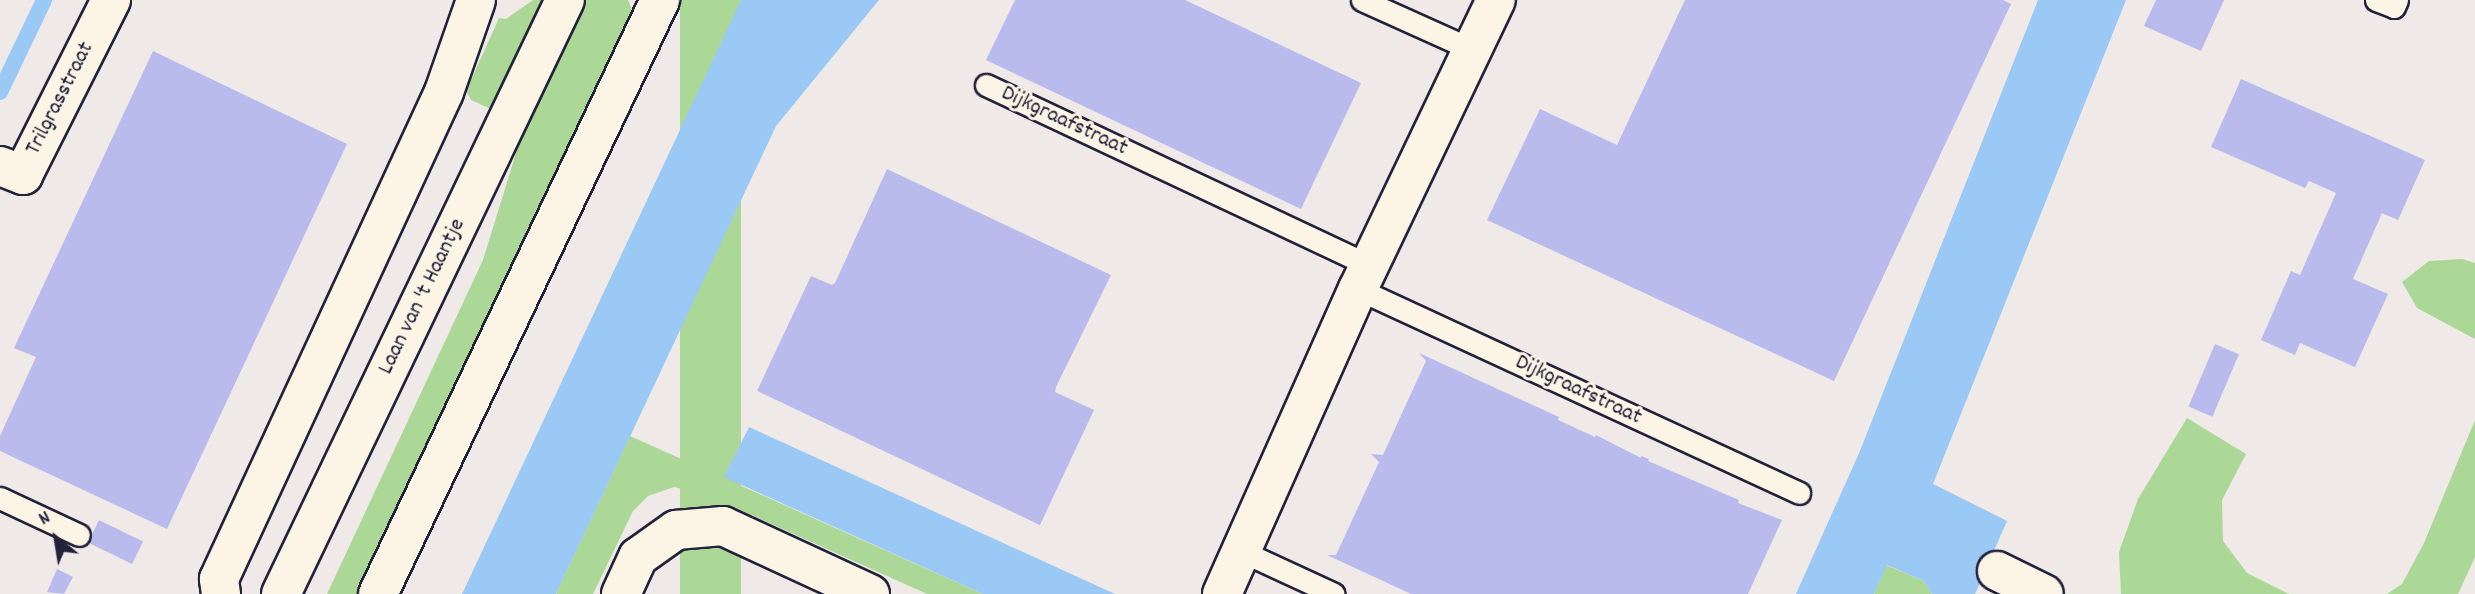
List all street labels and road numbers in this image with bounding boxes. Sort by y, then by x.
street label: Trilgrasstraat [21,38,101,160]
street label: Dijkgraafstraat [996,81,1132,163]
street label: Laan van 't Haantje [373,215,473,379]
street label: Dijkgraafstraat [1510,350,1646,432]

